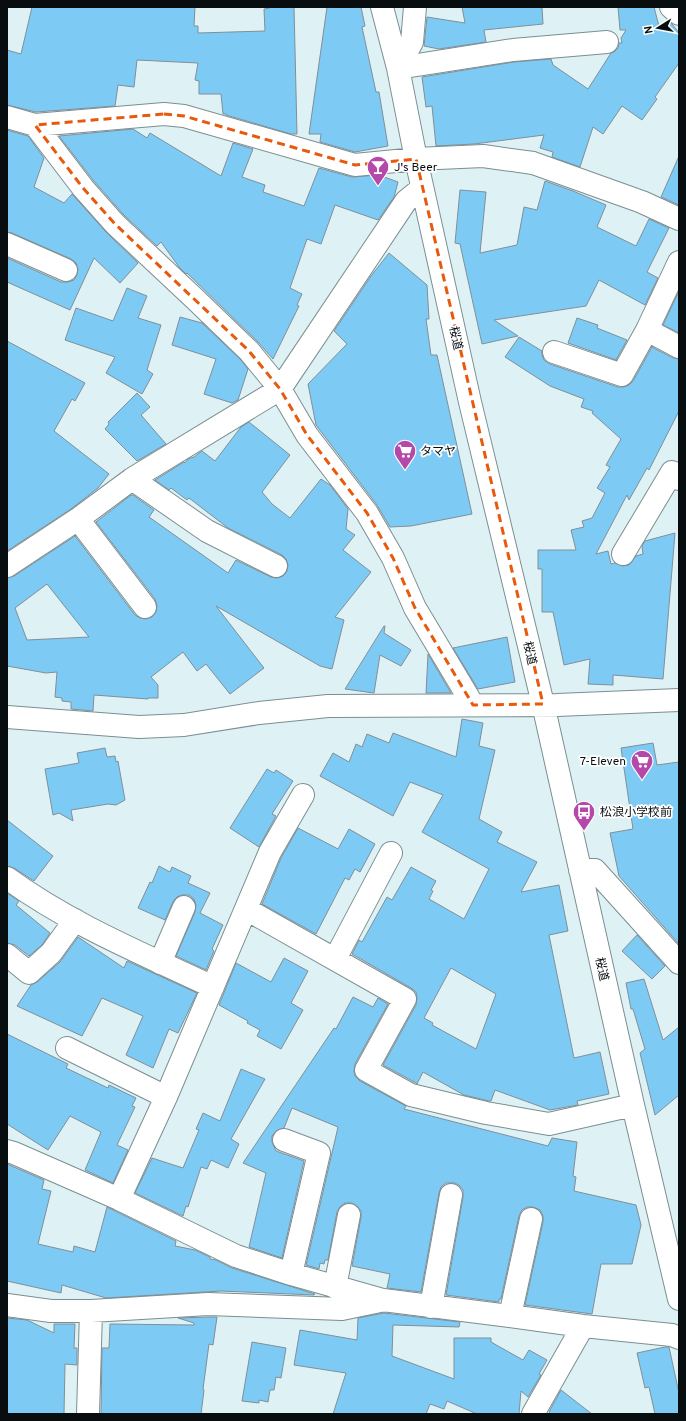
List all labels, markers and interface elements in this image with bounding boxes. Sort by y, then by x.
north arrow [638,8,678,48]
text: N [642,25,657,35]
bar icon: J's Beer [365,154,391,187]
place label: J's Beer [394,160,438,176]
street label: 桜道 [445,325,466,352]
supermarket icon: タマヤ [392,438,418,471]
place label: タマヤ [420,444,456,460]
street label: 桜道 [519,640,540,667]
supermarket icon: 7-Eleven [629,748,655,781]
place label: 7-Eleven [580,754,626,770]
bus stop icon: 松浪小学校前 [571,799,597,832]
place label: 松浪小学校前 [600,805,672,821]
street label: 桜道 [591,956,612,983]

